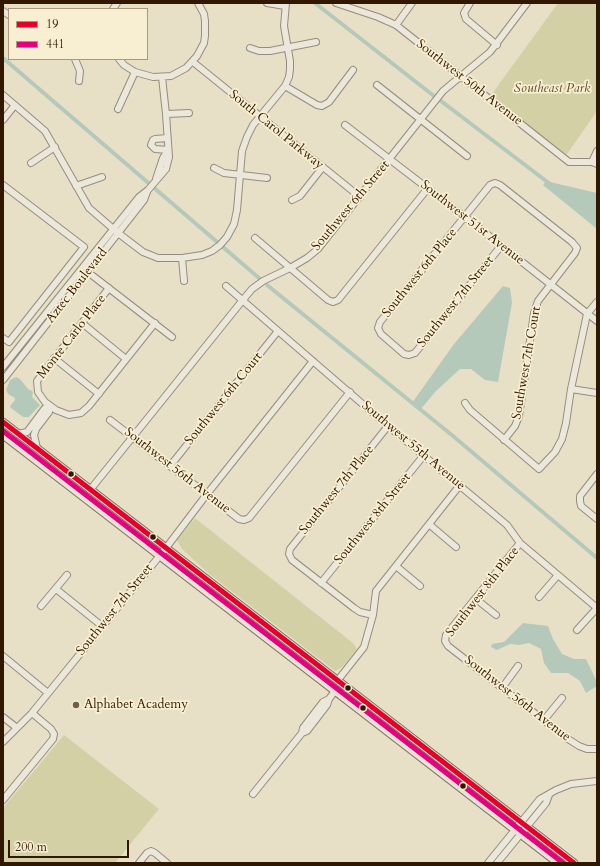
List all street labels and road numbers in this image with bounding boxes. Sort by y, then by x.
street label: Southwest 50th Avenue [413,37,525,129]
street label: South Carol Parkway [225,87,327,173]
street label: Southwest 6th Street [309,158,393,254]
street label: Southwest 51st Avenue [417,178,527,268]
street label: Southwest 6th Place [379,225,461,321]
street label: Aztec Boulevard [43,246,111,326]
street label: Southwest 7th Street [414,253,498,351]
street label: Monte Carlo Place [34,292,110,382]
street label: Southwest 7th Court [509,305,545,421]
street label: Southwest 6th Court [182,350,266,448]
street label: Southwest 55th Avenue [358,398,468,494]
street label: Southwest 56th Avenue [121,425,233,517]
street label: Southwest 7th Place [296,442,378,538]
street label: Southwest 8th Street [331,470,415,568]
street label: Southwest 8th Place [443,544,523,640]
street label: Southwest 7th Street [73,561,157,659]
street label: Southwest 56th Avenue [461,653,573,745]

